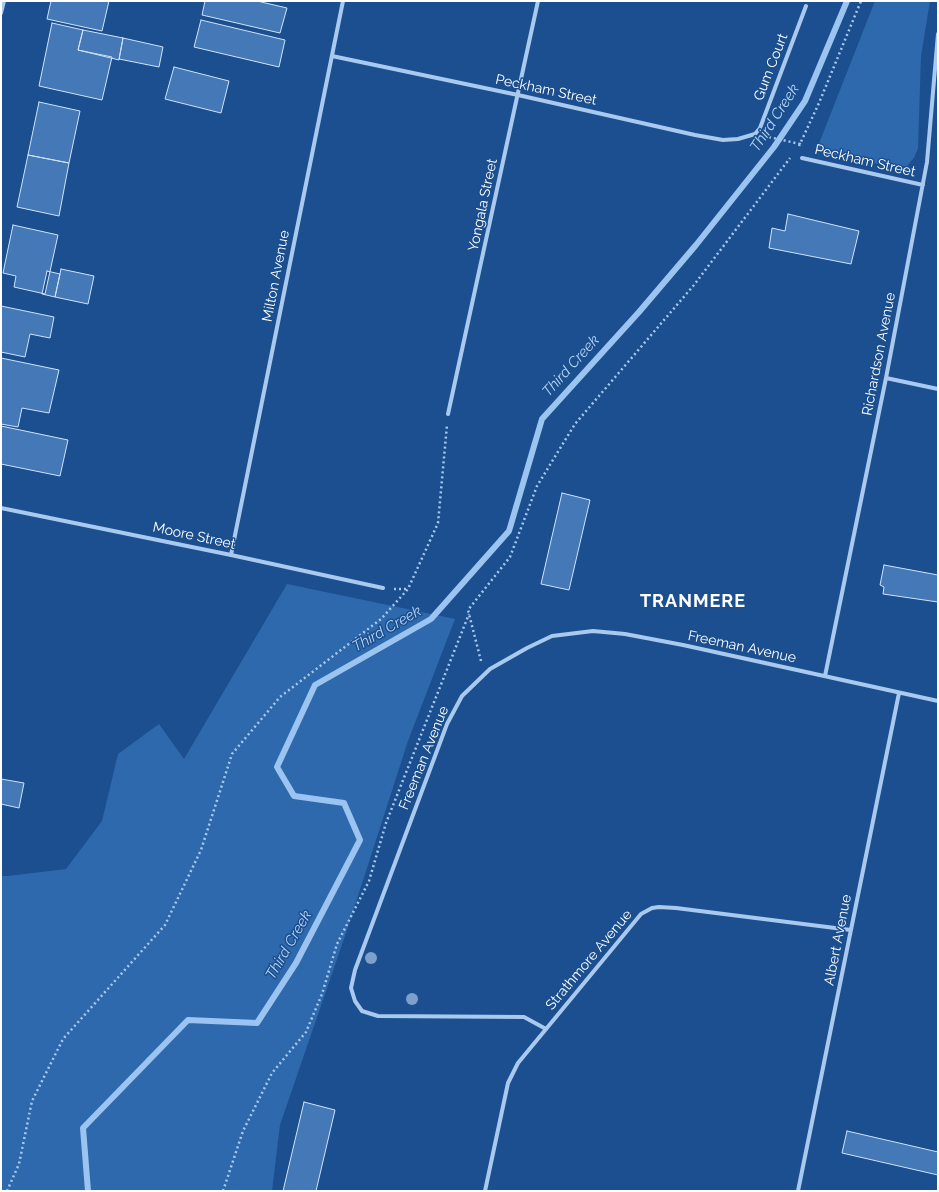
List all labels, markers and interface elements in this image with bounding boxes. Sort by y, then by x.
street label: Gum Court [751,31,791,103]
street label: Peckham Street [494,71,598,109]
water label: Third Creek [747,81,803,155]
street label: Peckham Street [813,141,917,181]
street label: Yongala Street [465,157,501,253]
street label: Milton Avenue [259,229,293,323]
street label: Richardson Avenue [859,291,899,417]
water label: Third Creek [539,331,603,401]
street label: Moore Street [151,519,237,553]
district label: TRANMERE [640,591,746,613]
water label: Third Creek [349,602,425,656]
street label: Freeman Avenue [686,627,798,667]
street label: Freeman Avenue [396,704,452,812]
street label: Albert Avenue [821,893,855,987]
water label: Third Creek [262,907,316,983]
street label: Strathmore Avenue [542,907,636,1013]

